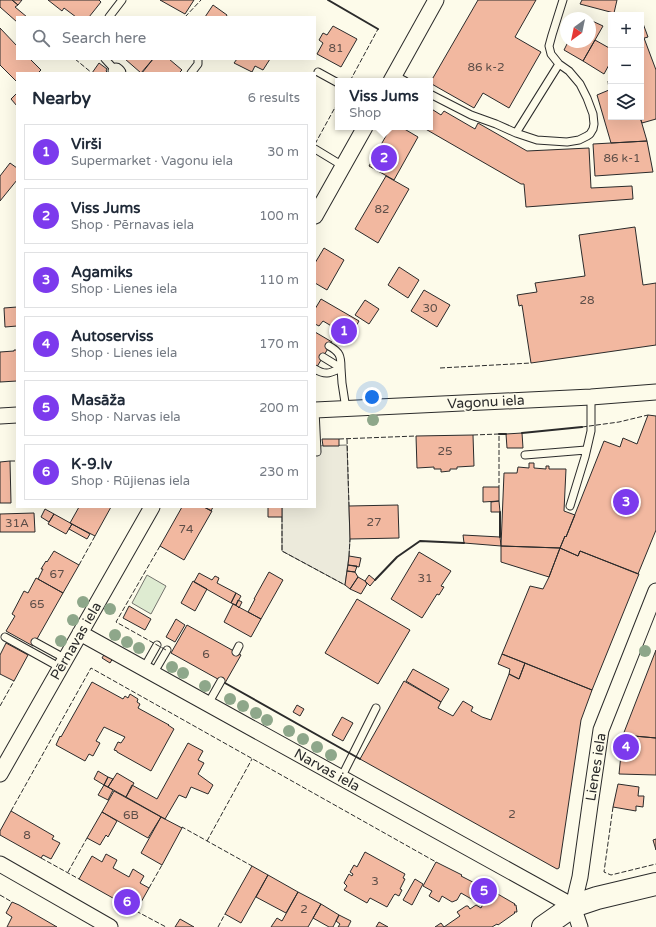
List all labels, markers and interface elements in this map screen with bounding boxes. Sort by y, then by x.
north arrow [560,12,596,48]
map controls [608,12,644,120]
button: + [608,12,644,48]
search box [16,16,316,60]
icon: search [30,27,52,49]
text: Search here [62,29,146,47]
house number: 81 [328,41,344,55]
button: − [608,48,644,84]
house number: 86 k-2 [467,60,505,74]
popup [335,78,433,130]
button: layers [608,84,644,120]
text: Viss Jums [349,87,419,105]
text: Nearby [32,88,91,109]
text: 6 results [248,90,300,106]
text: Shop [349,105,381,121]
text: Virši [71,135,102,153]
pin: 2 [371,143,397,173]
text: 1 [42,144,50,160]
text: 30 m [267,144,299,160]
house number: 86 k-1 [603,151,641,165]
text: Supermarket · Vagonu iela [71,153,233,169]
text: Viss Jums [71,199,140,217]
house number: 82 [374,202,390,216]
text: 2 [42,208,50,224]
text: 100 m [259,208,299,224]
text: Shop · Pērnavas iela [71,217,194,233]
text: Agamiks [71,263,133,281]
text: 3 [42,272,50,288]
text: 110 m [259,272,299,288]
text: Shop · Lienes iela [71,281,177,297]
house number: 28 [579,293,595,307]
house number: 30 [422,301,438,315]
pin: 1 [331,316,357,346]
text: Autoserviss [71,327,153,345]
text: 4 [42,336,50,352]
text: 170 m [259,336,299,352]
text: Shop · Lienes iela [71,345,177,361]
your location [362,387,382,407]
text: Masāža [71,391,125,409]
street label: Vagonu iela [447,391,525,413]
text: 5 [42,400,50,416]
text: 200 m [259,400,299,416]
text: Shop · Narvas iela [71,409,181,425]
house number: 25 [437,444,453,458]
text: K-9.lv [71,455,112,473]
text: 6 [42,464,50,480]
text: 230 m [259,464,299,480]
text: Shop · Rūjienas iela [71,473,190,489]
pin: 3 [613,487,639,517]
house number: 27 [366,515,382,529]
house number: 31A [5,516,29,530]
house number: 74 [178,522,194,536]
house number: 67 [49,567,65,581]
house number: 31 [417,571,433,585]
house number: 65 [29,597,45,611]
street label: Pērnavas iela [47,599,105,683]
house number: 6 [202,647,210,661]
street label: Lienes iela [582,732,610,802]
pin: 4 [613,732,639,762]
street label: Narvas iela [291,745,363,795]
house number: 2 [508,807,516,821]
house number: 6B [123,808,139,822]
house number: 8 [23,828,31,842]
house number: 3 [371,874,379,888]
pin: 5 [471,876,497,906]
pin: 6 [114,887,140,917]
house number: 2 [300,902,308,916]

